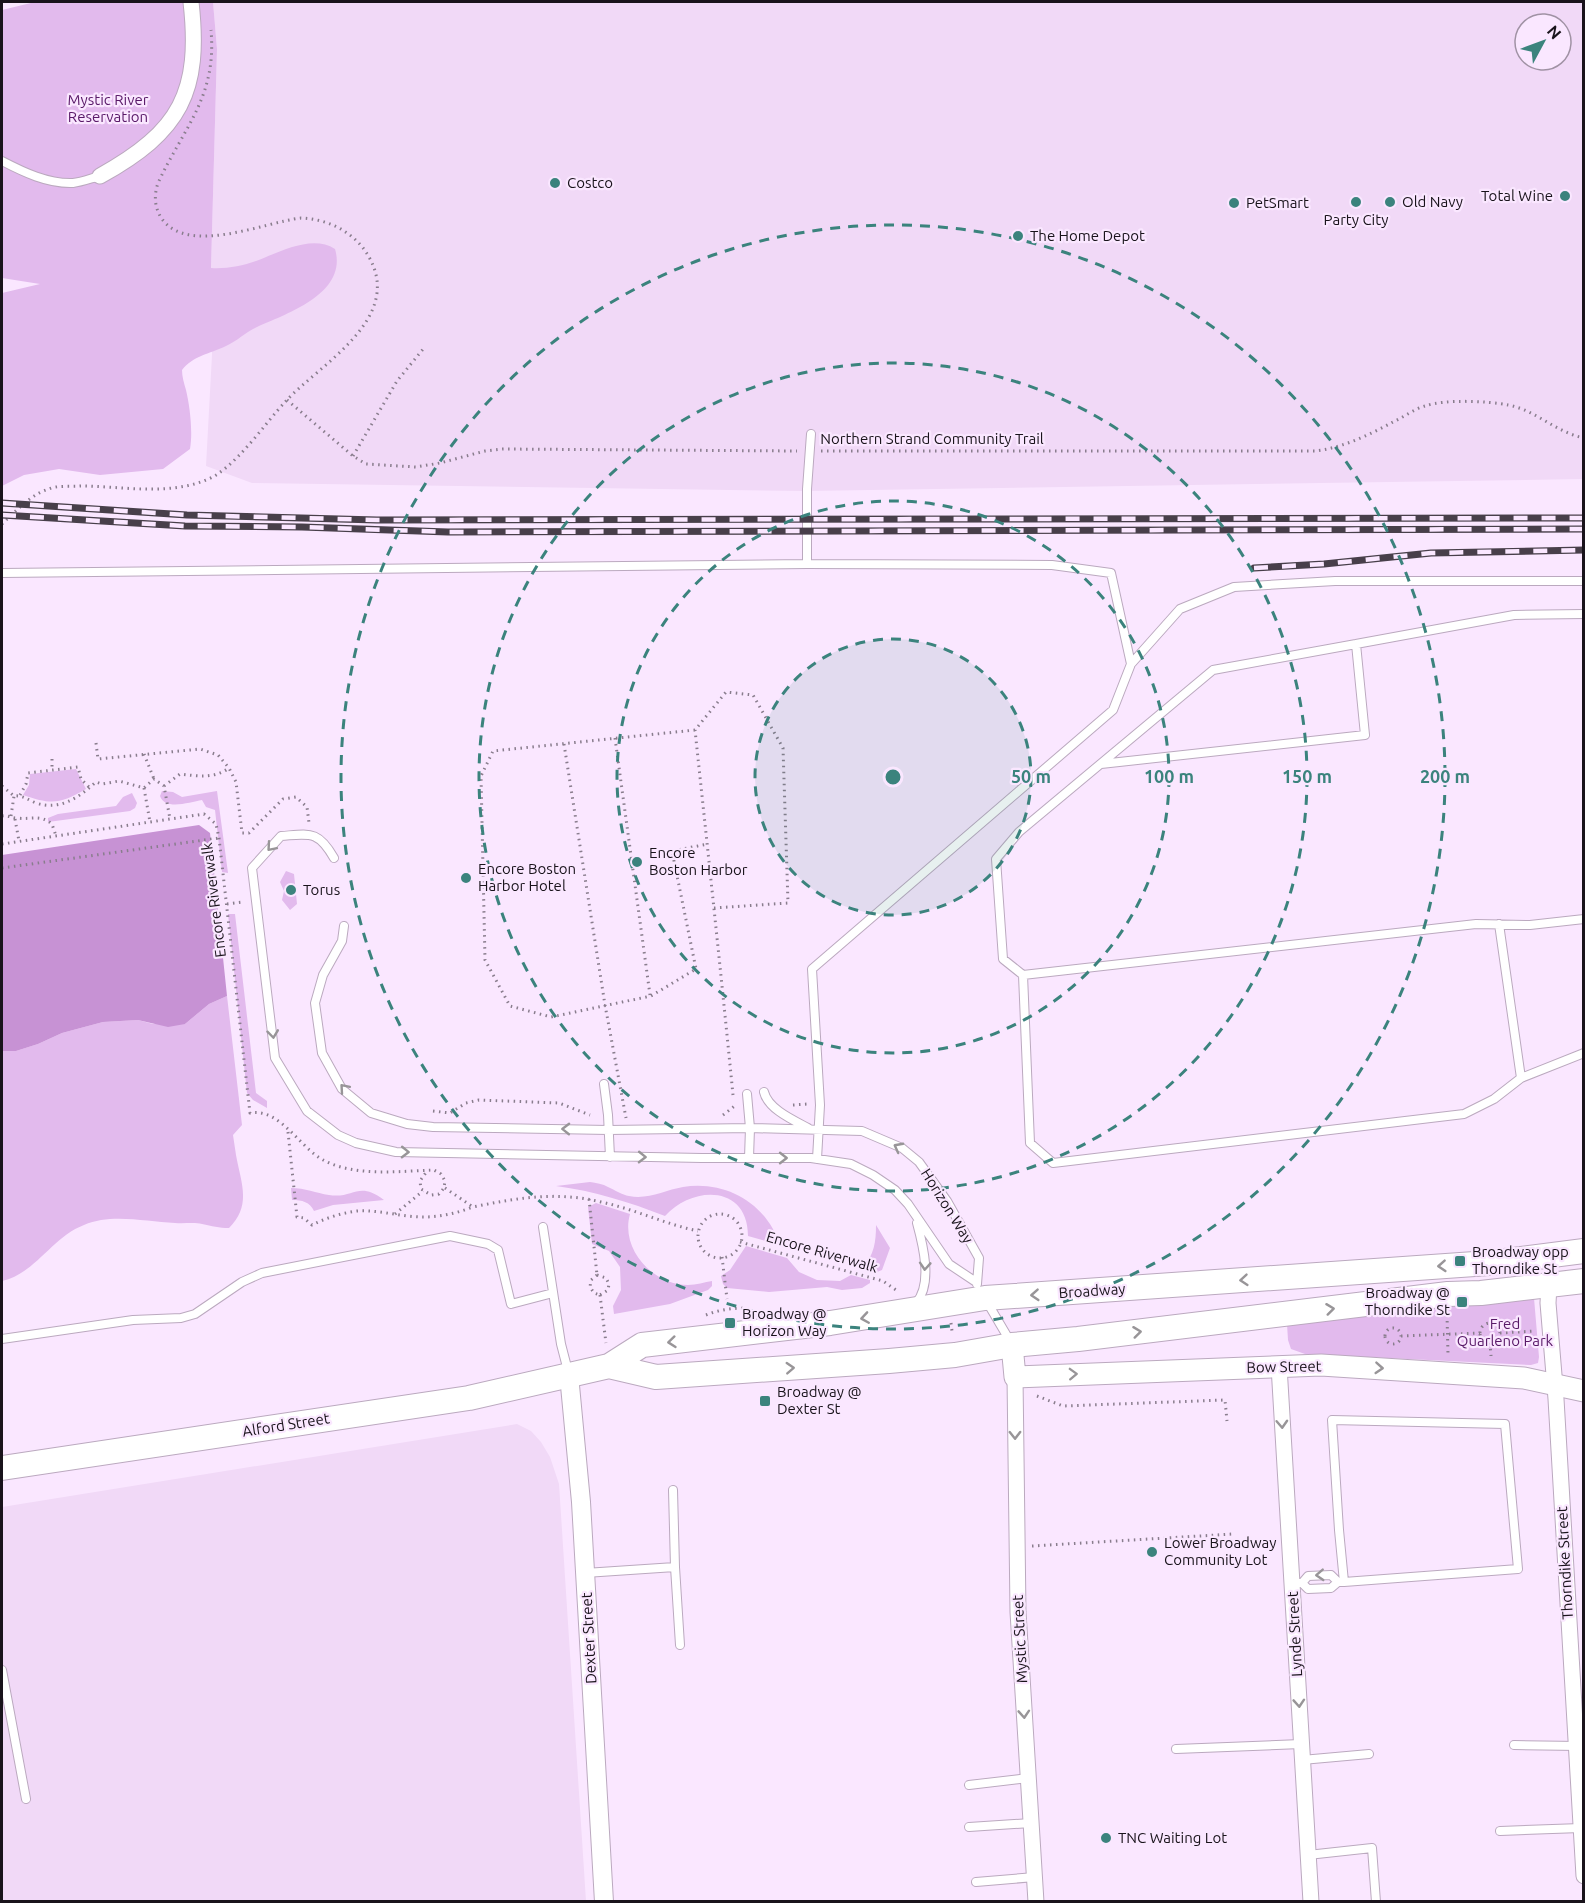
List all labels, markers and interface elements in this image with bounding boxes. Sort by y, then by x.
north arrow [1513,12,1573,72]
text: N [1544,22,1565,43]
park label: Mystic River Reservation [68,91,149,125]
place label: Costco [567,174,613,191]
marker: Costco [548,176,562,190]
place label: Total Wine [1481,187,1553,204]
marker: Total Wine [1558,189,1572,203]
place label: Old Navy [1402,193,1463,210]
place label: PetSmart [1246,194,1309,211]
marker: Party City [1349,195,1363,209]
marker: Old Navy [1383,195,1397,209]
marker: PetSmart [1227,196,1241,210]
place label: Party City [1324,211,1388,228]
place label: The Home Depot [1030,227,1145,244]
marker: The Home Depot [1011,229,1025,243]
street label: Northern Strand Community Trail [820,430,1044,447]
text: 50 m [1011,766,1051,786]
text: 100 m [1144,766,1194,786]
text: 150 m [1282,766,1332,786]
text: 200 m [1420,766,1470,786]
centre of rings [883,767,903,787]
one-way arrow [267,840,278,851]
street label: Encore Riverwalk [198,841,229,958]
place label: Encore Boston Harbor [649,844,748,878]
marker: Encore Boston Harbor [630,855,644,869]
place label: Encore Boston Harbor Hotel [478,860,576,894]
marker: Encore Boston Harbor Hotel [459,871,473,885]
place label: Torus [303,881,340,898]
marker: Torus [284,883,298,897]
one-way arrow [266,1029,278,1038]
one-way arrow [340,1085,351,1095]
one-way arrow [561,1123,570,1135]
one-way arrow [894,1143,904,1154]
one-way arrow [401,1146,410,1159]
one-way arrow [638,1151,647,1163]
one-way arrow [779,1152,788,1164]
street label: Horizon Way [918,1165,977,1246]
street label: Encore Riverwalk [764,1227,880,1276]
place label: Broadway opp Thorndike St [1472,1243,1569,1277]
marker: Broadway opp Thorndike St [1453,1254,1467,1268]
one-way arrow [1437,1259,1446,1272]
one-way arrow [918,1262,931,1271]
one-way arrow [1240,1273,1249,1286]
street label: Broadway [1058,1280,1126,1301]
place label: Broadway @ Thorndike St [1365,1284,1450,1318]
one-way arrow [1030,1288,1039,1301]
marker: Broadway @ Thorndike St [1455,1295,1469,1309]
one-way arrow [1326,1303,1335,1316]
place label: Broadway @ Horizon Way [742,1305,827,1339]
one-way arrow [861,1311,870,1323]
park label: Fred Quarleno Park [1457,1315,1554,1349]
marker: Broadway @ Horizon Way [723,1316,737,1330]
one-way arrow [1132,1326,1141,1339]
one-way arrow [667,1335,676,1348]
street label: Bow Street [1246,1357,1322,1376]
one-way arrow [786,1361,795,1374]
one-way arrow [1375,1362,1384,1375]
one-way arrow [1069,1367,1078,1380]
place label: Broadway @ Dexter St [777,1383,862,1417]
marker: Broadway @ Dexter St [758,1394,772,1408]
street label: Alford Street [241,1409,331,1440]
one-way arrow [1276,1420,1289,1429]
one-way arrow [1009,1431,1021,1440]
street label: Thorndike Street [1553,1506,1576,1620]
place label: Lower Broadway Community Lot [1164,1534,1276,1568]
marker: Lower Broadway Community Lot [1145,1545,1159,1559]
one-way arrow [1315,1569,1324,1582]
street label: Lynde Street [1284,1591,1305,1677]
street label: Dexter Street [578,1592,599,1684]
street label: Mystic Street [1009,1594,1030,1684]
one-way arrow [1292,1698,1305,1707]
one-way arrow [1018,1709,1031,1718]
place label: TNC Waiting Lot [1118,1829,1227,1846]
marker: TNC Waiting Lot [1099,1831,1113,1845]

